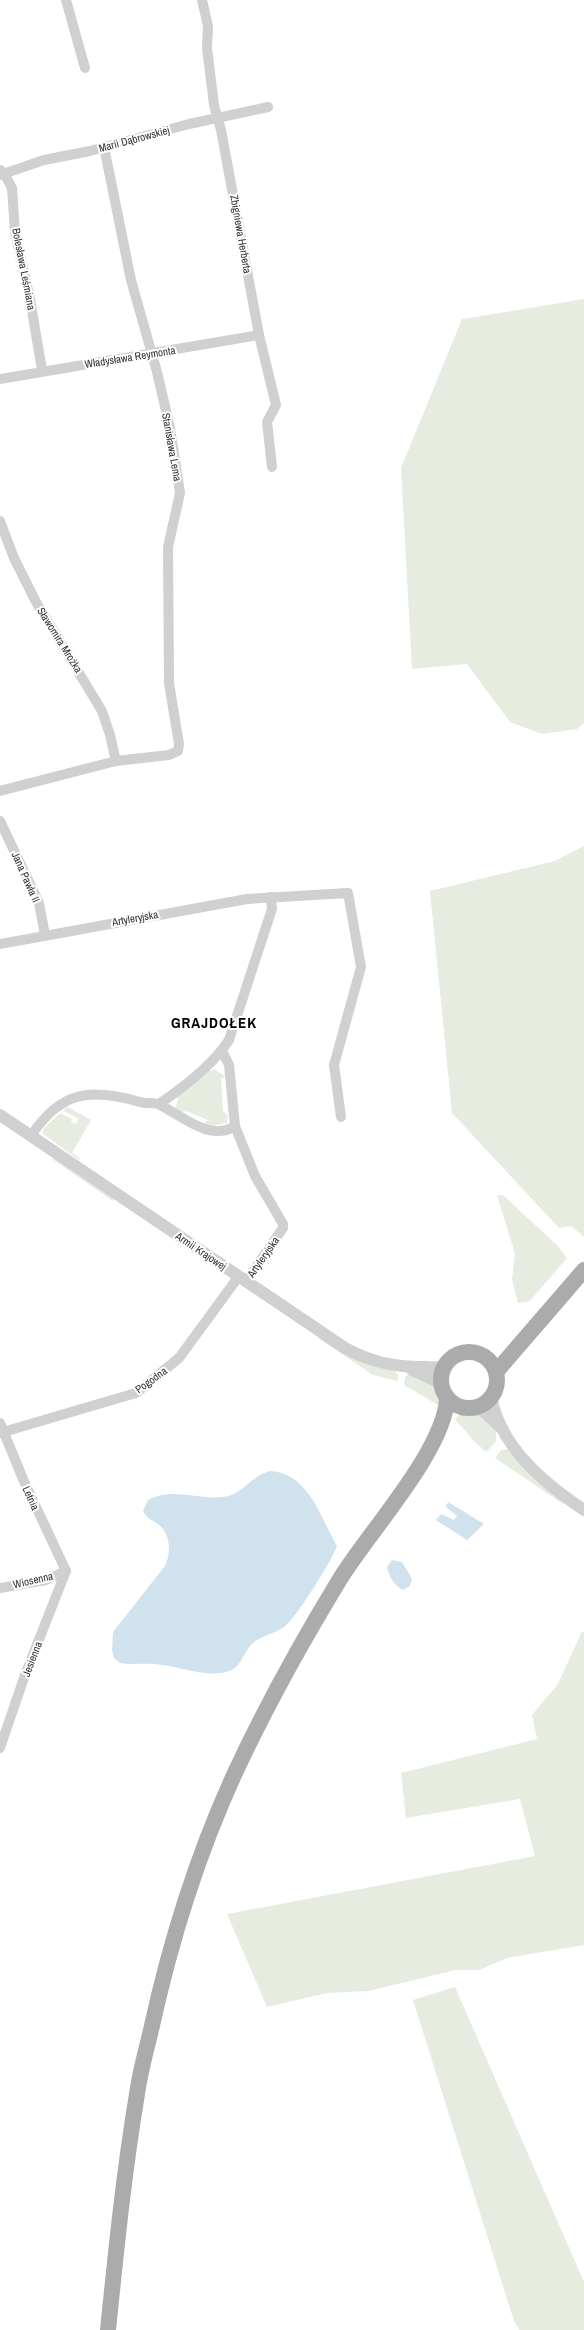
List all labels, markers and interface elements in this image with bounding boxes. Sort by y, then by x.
street label: Marii Dąbrowskiej [97,123,171,155]
street label: Zbigniewa Herberta [227,194,255,274]
street label: Bolesława Leśmiana [9,227,39,311]
street label: Władysława Reymonta [84,343,176,371]
street label: Stanisława Lema [159,412,185,482]
street label: Sławomira Mrożka [34,605,86,675]
street label: Jana Pawła II [9,849,43,905]
street label: Artyleryjska [110,907,159,929]
district label: GRAJDOŁEK [171,1012,257,1033]
street label: Armii Krajowej [172,1228,229,1273]
street label: Artyleryjska [243,1234,282,1281]
street label: Pogodna [132,1364,170,1396]
street label: Letnia [20,1484,42,1512]
street label: Wiosenna [12,1569,54,1591]
street label: Jesienna [19,1639,45,1679]

